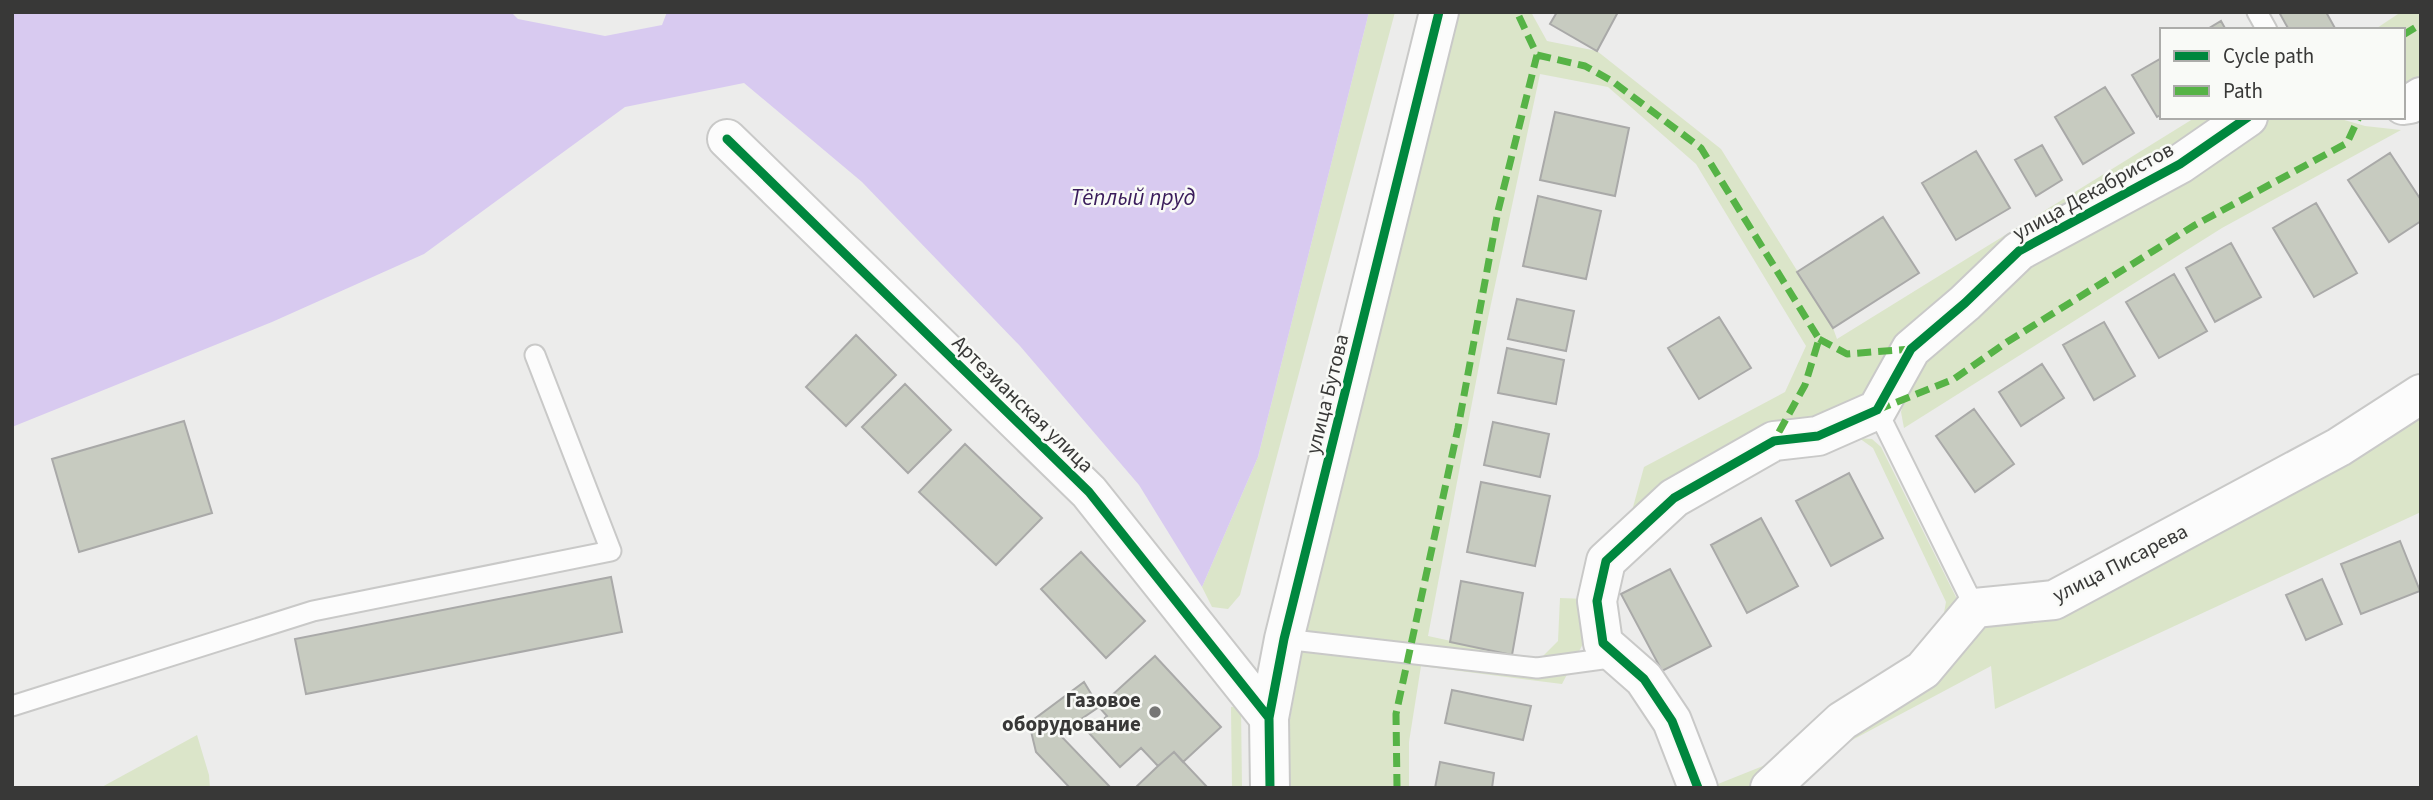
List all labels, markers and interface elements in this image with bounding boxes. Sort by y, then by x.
legend [2160,28,2405,119]
text: Cycle path [2223,41,2314,71]
text: Path [2223,76,2263,106]
street label: улица Декабристов [2007,134,2179,248]
water label: Тёплый пруд [1070,181,1196,214]
street label: Артезианская улица [945,328,1101,480]
street label: улица Бутова [1298,331,1356,457]
street label: улица Писарева [2047,516,2193,610]
place label: Газовое оборудование [1002,685,1141,739]
marker: Газовое оборудование [1147,704,1163,720]

